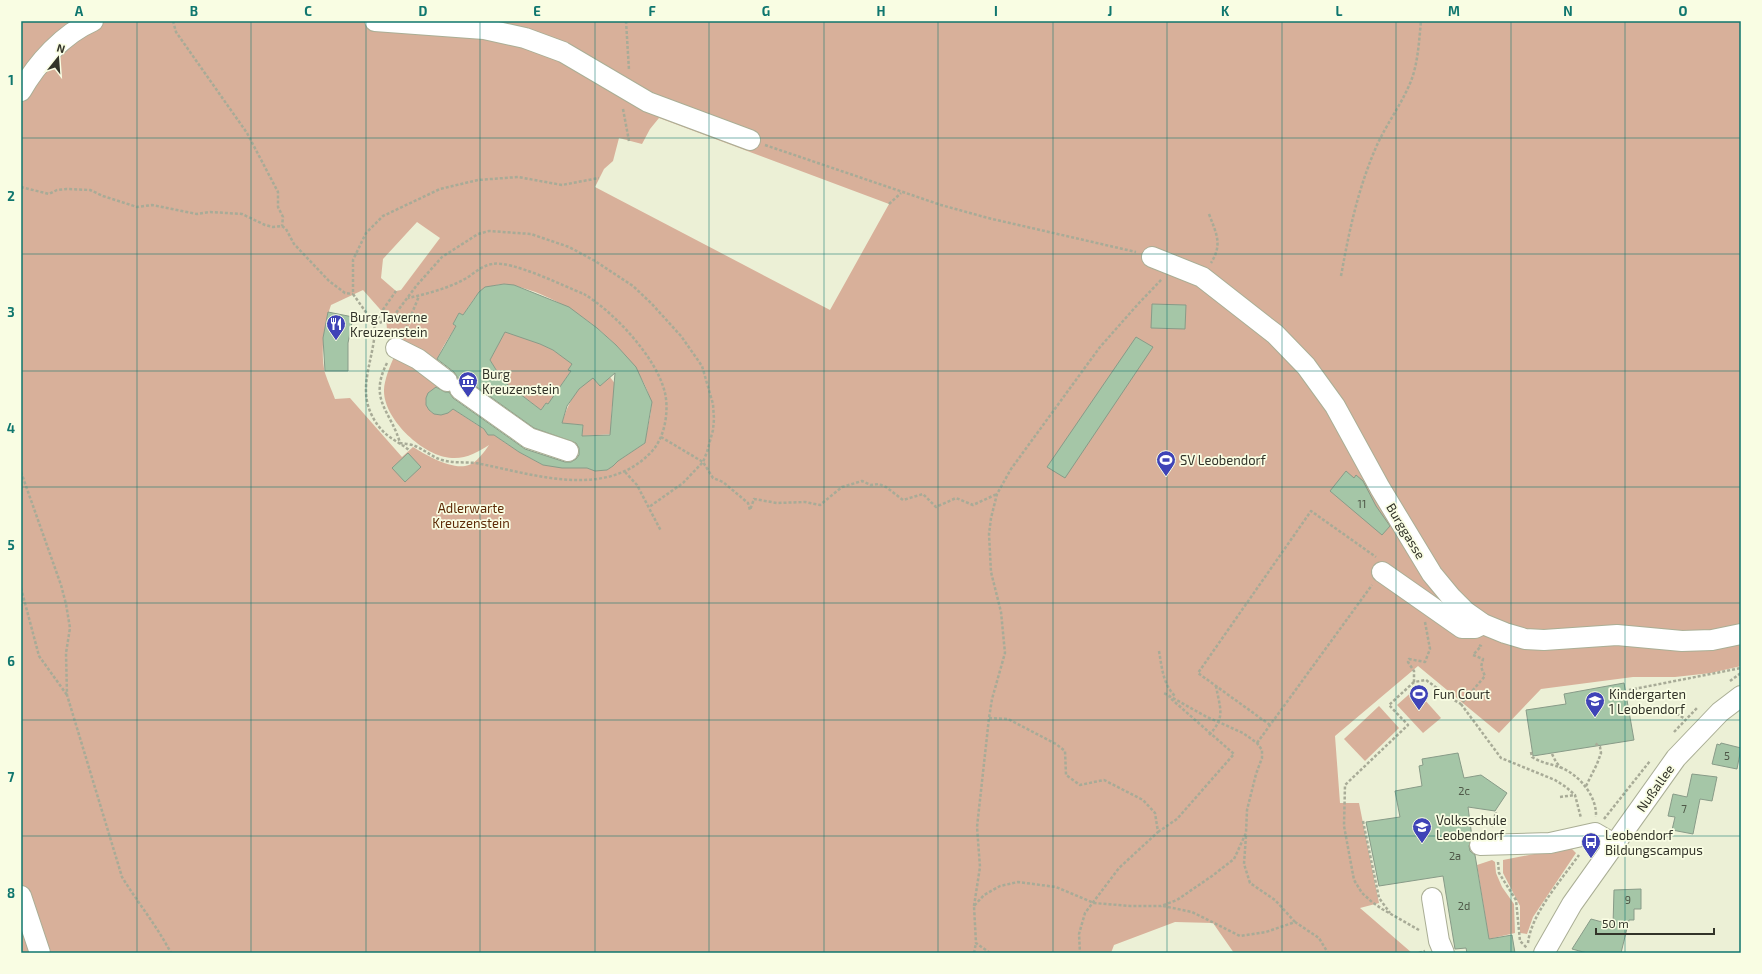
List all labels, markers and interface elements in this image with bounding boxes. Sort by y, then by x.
text: A [75,3,84,19]
text: B [190,3,198,19]
text: C [304,3,312,19]
text: D [419,3,428,19]
text: E [533,3,541,19]
text: F [648,3,656,19]
text: G [762,3,770,19]
text: H [877,3,886,19]
text: I [994,3,998,19]
text: J [1108,3,1112,19]
text: K [1221,3,1230,19]
text: L [1336,3,1343,19]
text: M [1448,3,1460,19]
text: N [1563,3,1573,19]
text: O [1679,3,1688,19]
north arrow [38,38,78,78]
text: N [55,41,67,55]
text: 1 [8,72,14,88]
text: 2 [7,188,15,204]
text: 3 [7,304,15,320]
place label: Burg Taverne Kreuzenstein [350,309,428,340]
restaurant icon: Burg Taverne Kreuzenstein [325,313,347,341]
place label: Burg Kreuzenstein [482,366,560,397]
museum icon: Burg Kreuzenstein [457,370,479,398]
text: 4 [7,420,15,436]
sports icon: SV Leobendorf [1155,449,1177,477]
place label: SV Leobendorf [1180,452,1267,468]
house number: 11 [1358,497,1366,510]
park label: Adlerwarte Kreuzenstein [432,500,510,531]
street label: Burggasse [1383,500,1429,562]
text: 5 [7,537,15,553]
text: 6 [7,653,15,669]
sports icon: Fun Court [1408,683,1430,711]
place label: Fun Court [1433,686,1490,702]
place label: Kindergarten 1 Leobendorf [1609,686,1686,717]
school or university icon: Kindergarten 1 Leobendorf [1584,690,1606,718]
house number: 5 [1724,749,1730,762]
street label: Nußallee [1633,761,1677,815]
text: 7 [8,769,15,785]
house number: 2c [1458,784,1470,797]
house number: 7 [1681,802,1687,815]
place label: Volksschule Leobendorf [1436,812,1507,843]
school or university icon: Volksschule Leobendorf [1411,816,1433,844]
place label: Leobendorf Bildungscampus [1605,827,1703,858]
bus stop icon: Leobendorf Bildungscampus [1580,831,1602,859]
house number: 2a [1449,849,1461,862]
text: 8 [7,885,15,901]
house number: 9 [1625,893,1631,906]
house number: 2d [1458,899,1470,912]
scale bar [1596,910,1714,936]
text: 50 m [1602,916,1629,930]

